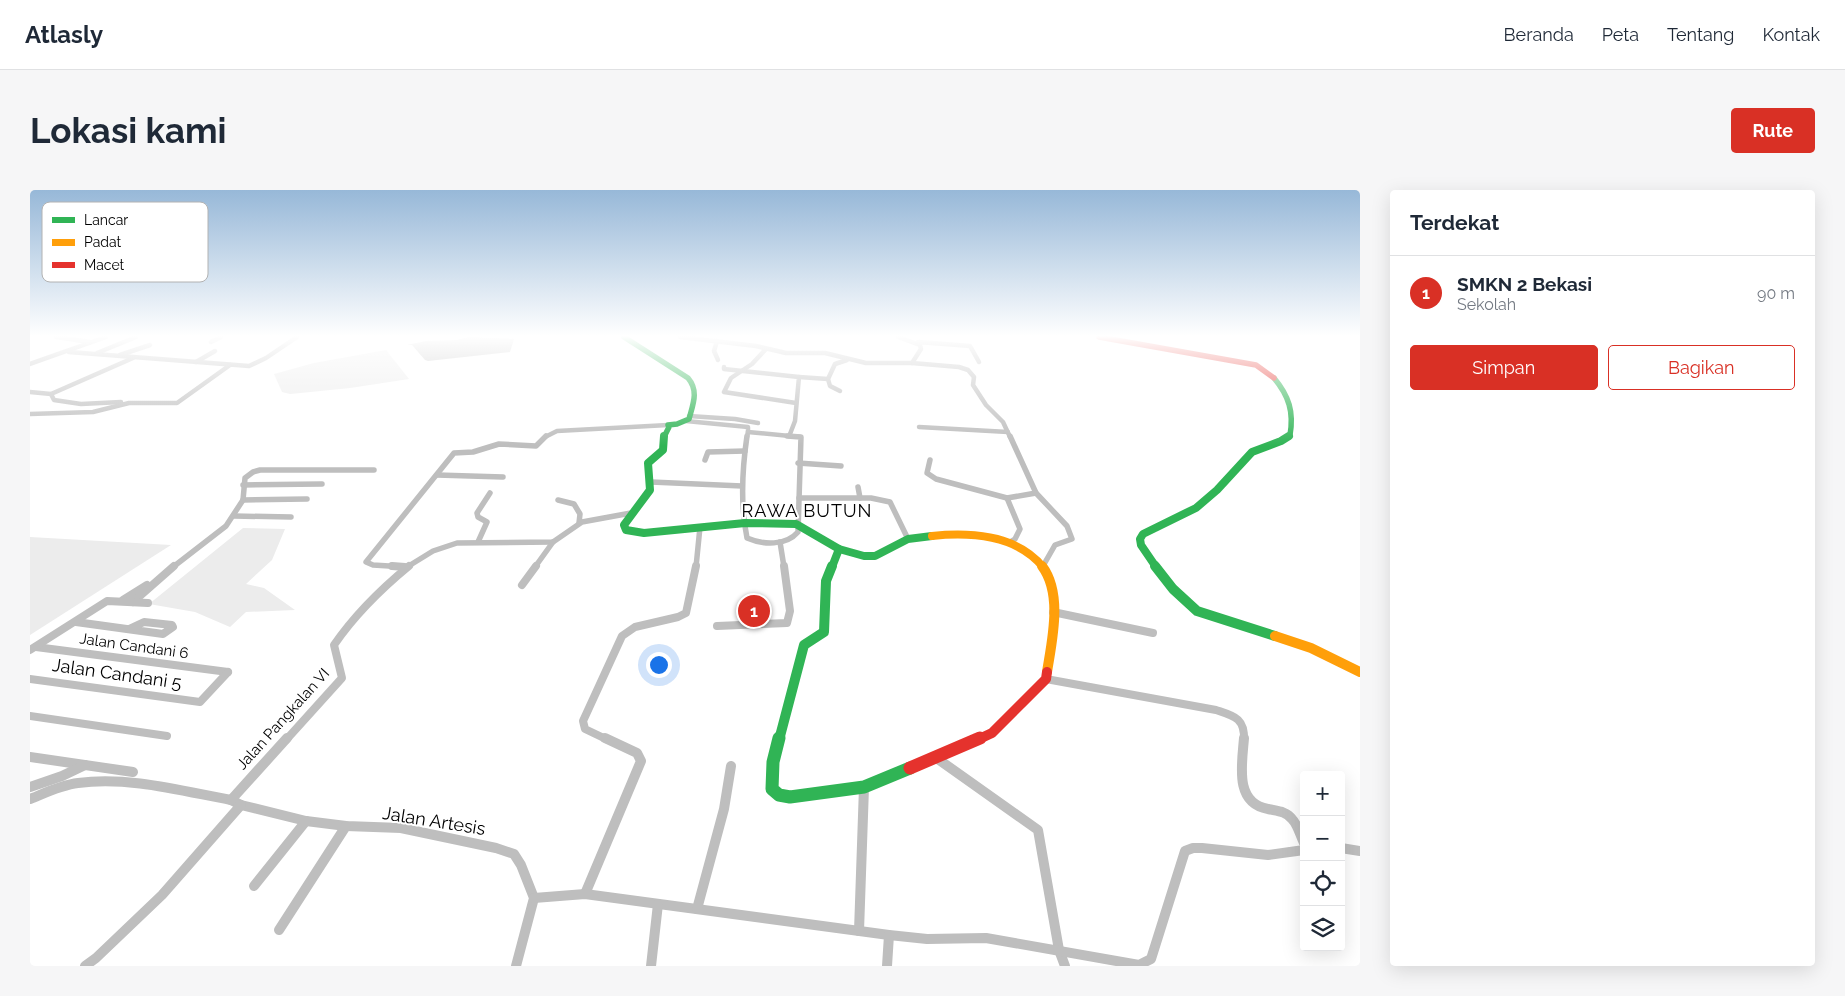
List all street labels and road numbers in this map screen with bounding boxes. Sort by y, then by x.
street label: Jalan Candani 6 [78,629,190,663]
street label: Jalan Candani 5 [51,654,183,693]
street label: Jalan Pangkalan VI [233,665,333,773]
street label: Jalan Artesis [381,802,487,839]

